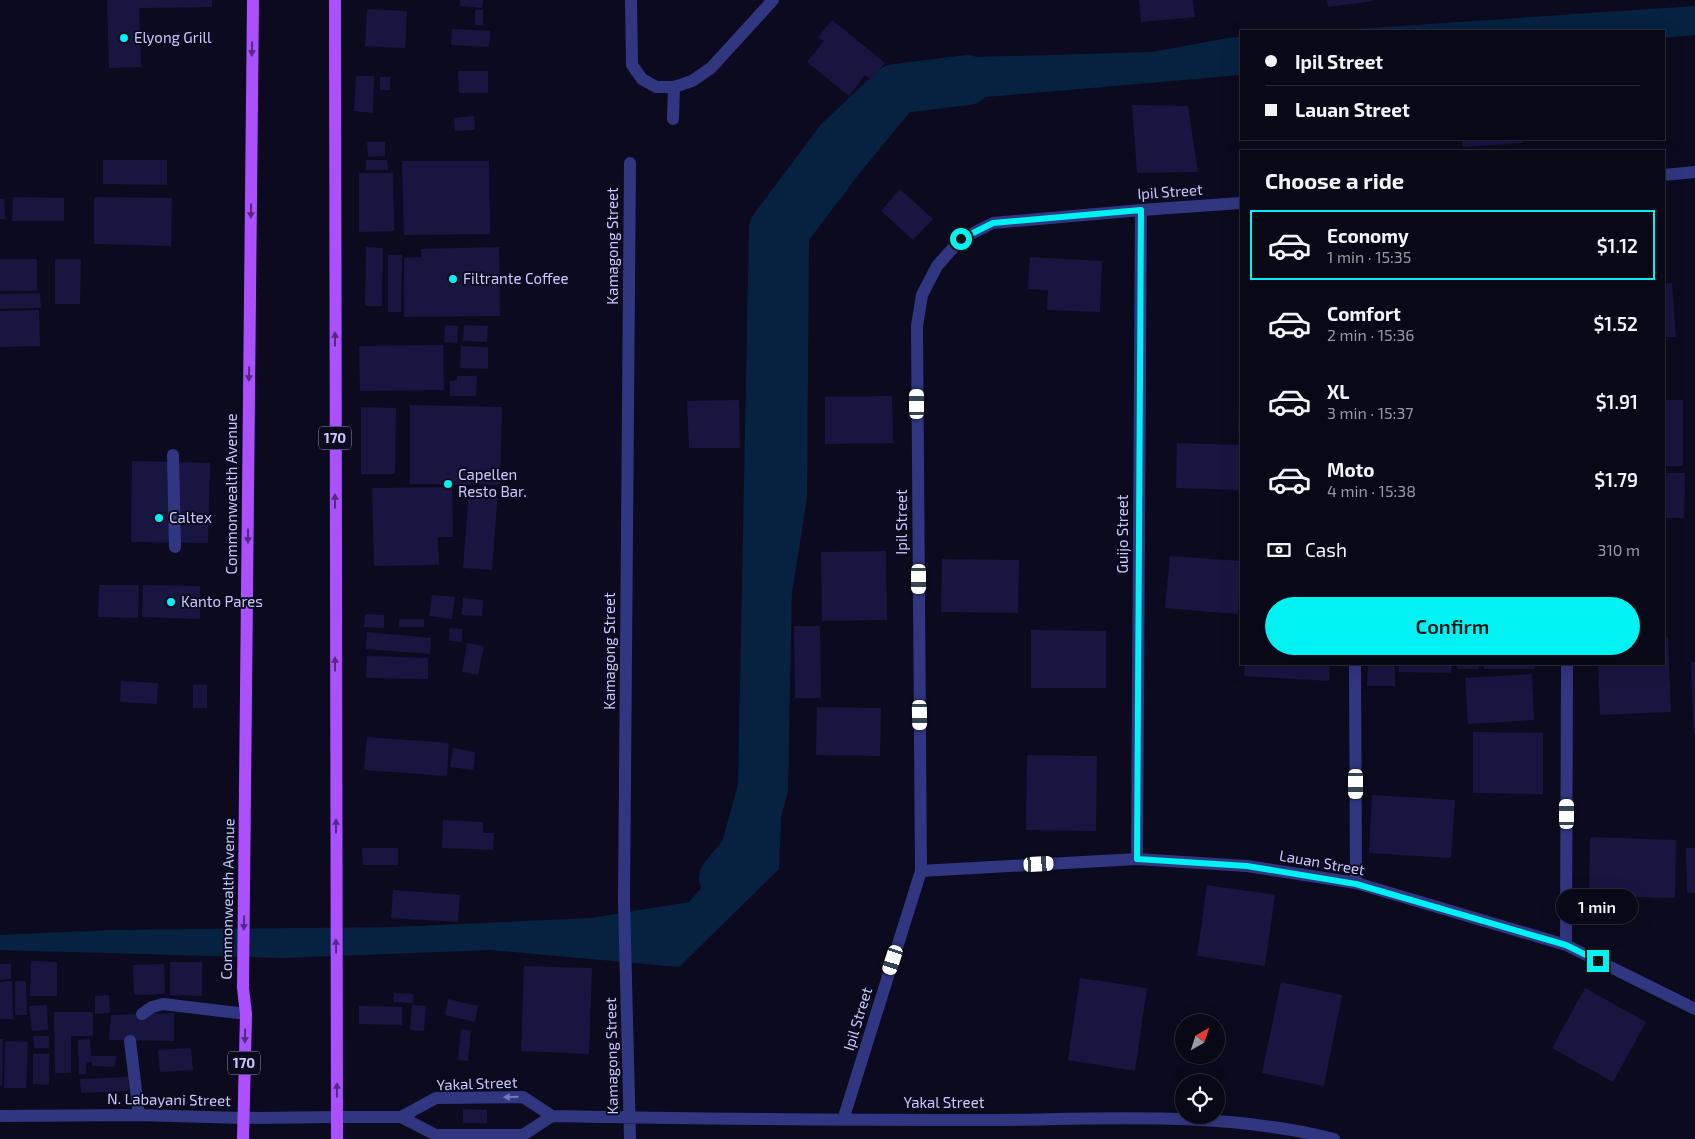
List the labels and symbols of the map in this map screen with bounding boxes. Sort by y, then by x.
place label: Elyong Grill [134,28,212,46]
marker: Elyong Grill [118,32,130,44]
one-way arrow [248,41,256,57]
street label: Ipil Street [1137,180,1203,202]
street label: Kamagong Street [603,187,621,305]
one-way arrow [247,203,255,219]
route start [950,228,972,250]
place label: Filtrante Coffee [463,269,569,287]
marker: Filtrante Coffee [447,273,459,285]
one-way arrow [331,331,339,347]
one-way arrow [245,366,253,382]
car [909,389,924,419]
street label: Commonwealth Avenue [222,413,240,575]
road number: 170 [319,426,351,449]
place label: Capellen Resto Bar. [458,465,527,500]
marker: Capellen Resto Bar. [442,478,454,490]
street label: Ipil Street [892,489,910,555]
one-way arrow [331,493,339,509]
street label: Guijo Street [1113,494,1132,574]
place label: Caltex [169,508,212,526]
marker: Caltex [153,512,165,524]
one-way arrow [244,528,252,544]
car [911,564,926,594]
place label: Kanto Pares [181,592,263,610]
street label: Kamagong Street [600,592,618,710]
marker: Kanto Pares [165,596,177,608]
one-way arrow [331,656,339,672]
car [912,700,927,730]
car [1348,769,1363,799]
car [1559,799,1574,829]
street label: Commonwealth Avenue [217,818,237,980]
one-way arrow [332,818,340,834]
street label: Lauan Street [1278,846,1367,878]
car [1023,856,1054,872]
callout: 1 min [1557,888,1639,924]
one-way arrow [240,916,248,932]
one-way arrow [332,938,340,954]
car [881,943,904,977]
route end [1587,950,1609,972]
street label: Ipil Street [839,985,875,1053]
street label: Kamagong Street [601,997,621,1115]
north arrow [1175,1014,1225,1064]
one-way arrow [241,1029,249,1045]
road number: 170 [228,1052,260,1074]
street label: Yakal Street [436,1073,518,1093]
one-way arrow [333,1082,341,1098]
street label: N. Labayani Street [107,1089,231,1109]
one-way arrow [503,1093,519,1101]
street label: Yakal Street [904,1093,985,1111]

